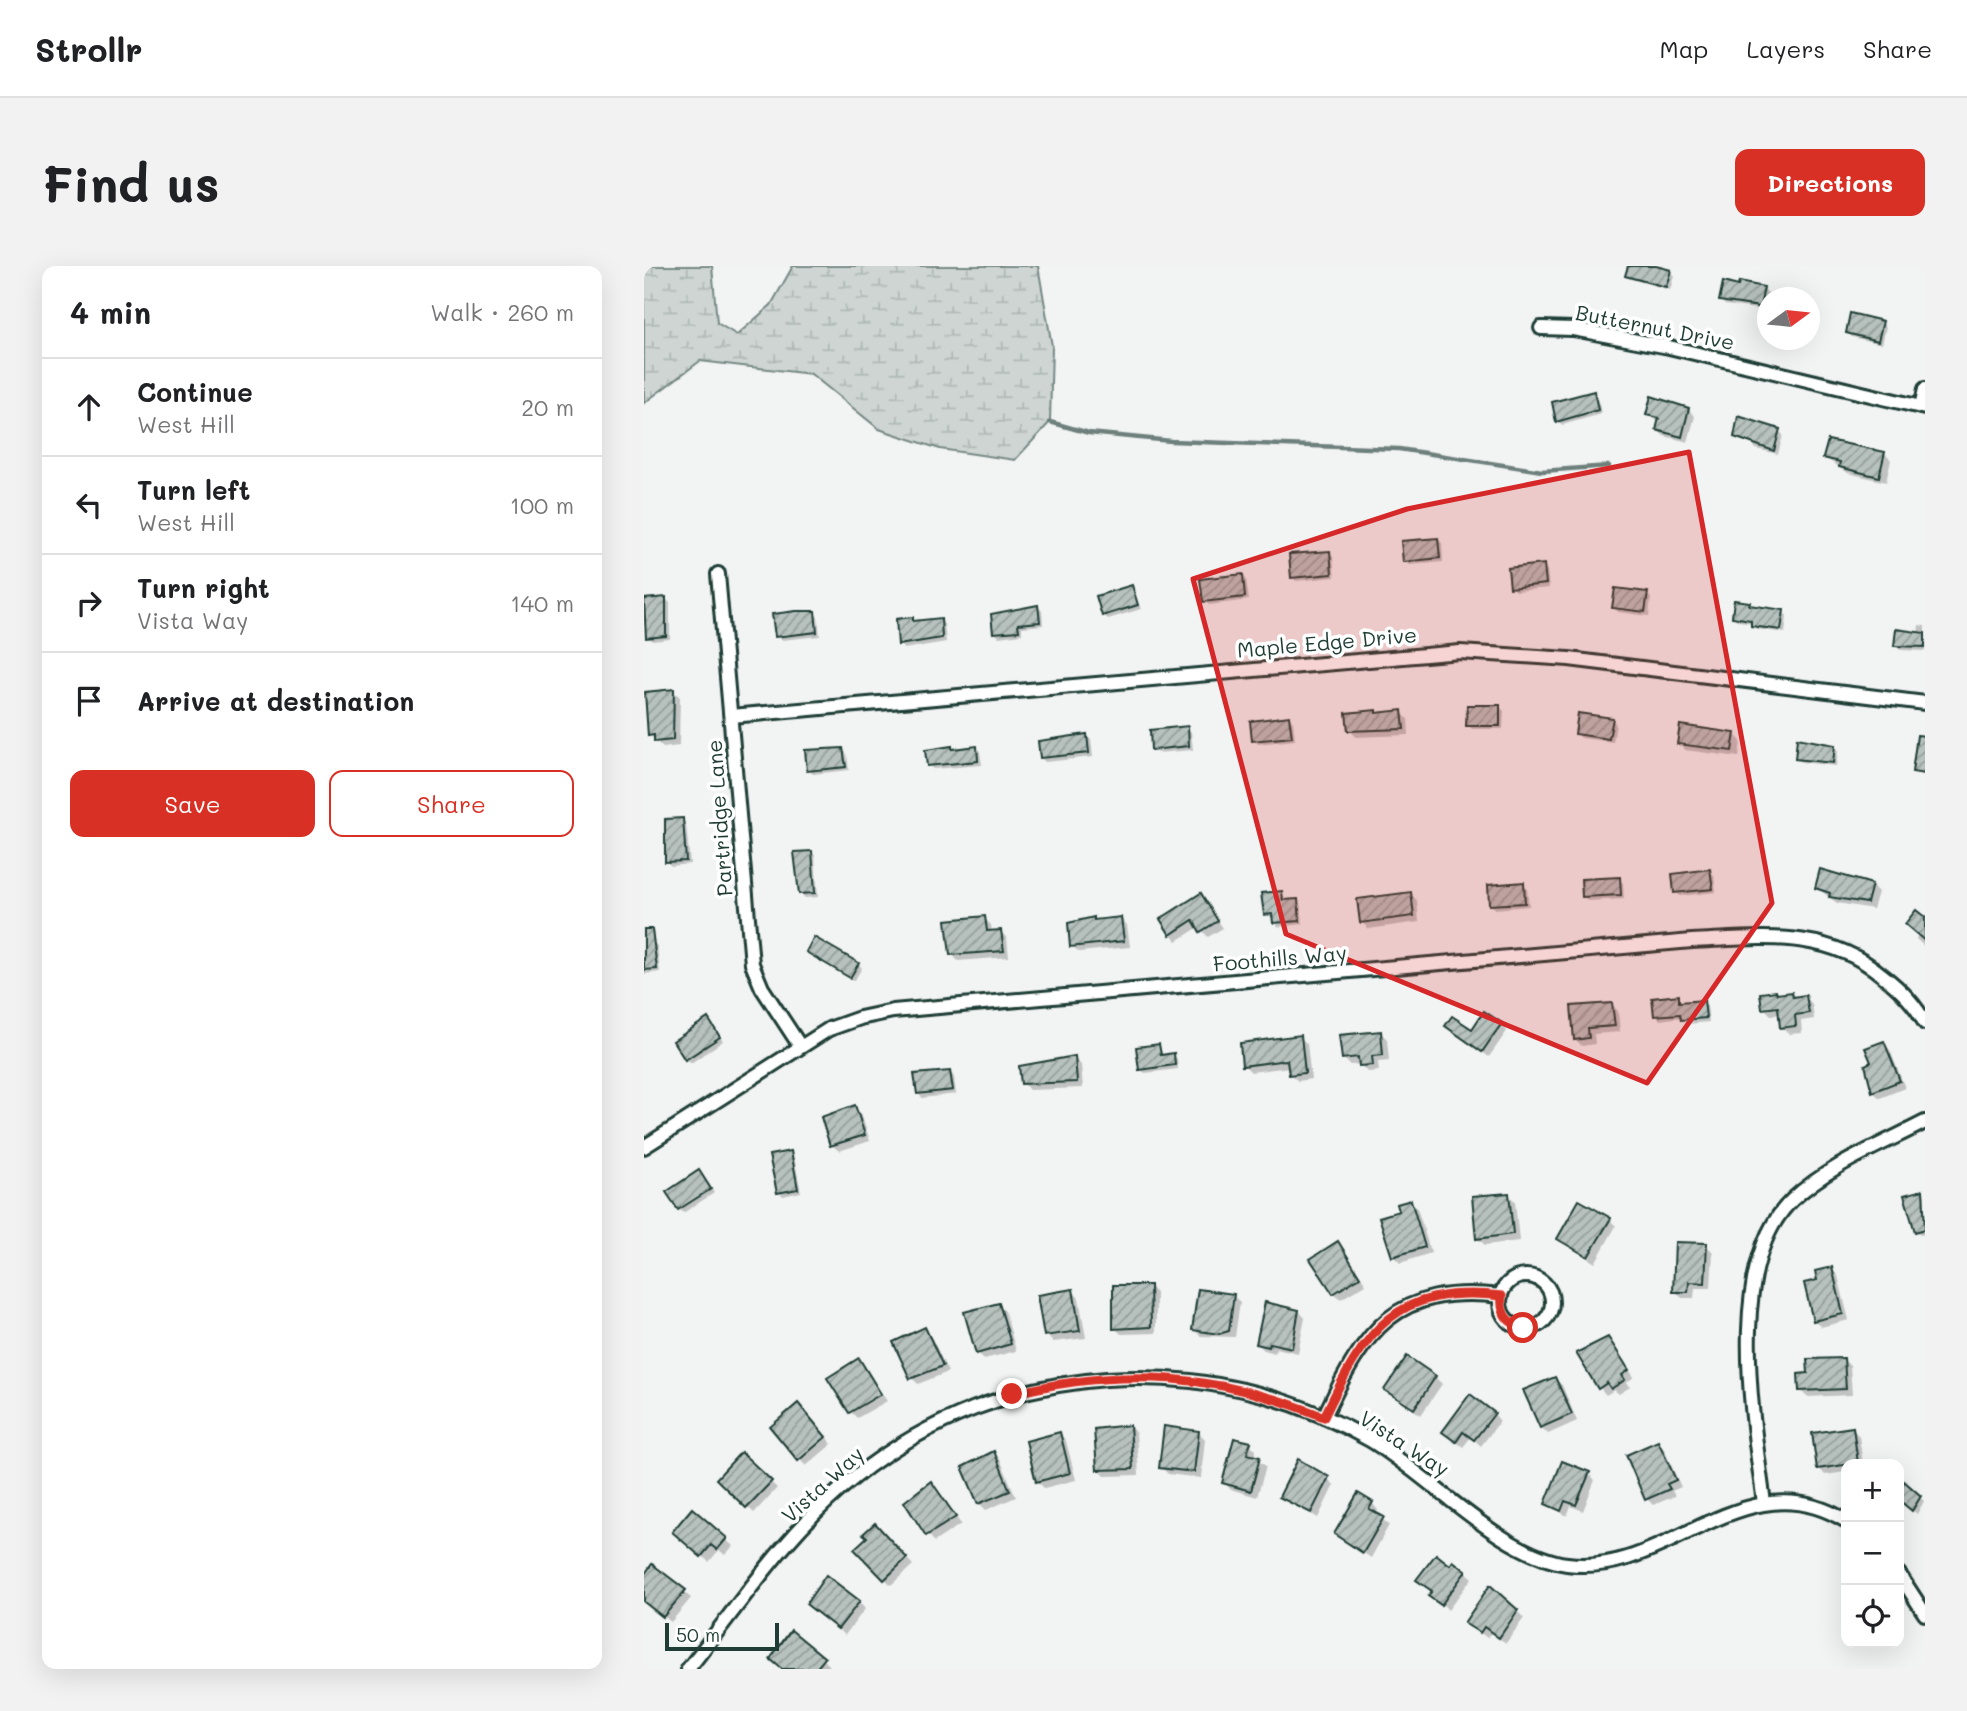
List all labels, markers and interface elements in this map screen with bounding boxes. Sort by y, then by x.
text: Strollr [35,27,143,70]
text: Map [1660,33,1708,64]
text: Layers [1746,33,1825,64]
text: Share [1863,33,1932,64]
button: Directions [1735,149,1925,216]
text: Find us [42,151,220,214]
north arrow [1757,287,1820,350]
text: 4 min [70,292,151,332]
text: Walk · 260 m [430,297,574,327]
street label: Butternut Drive [1574,298,1737,355]
text: Continue [137,375,253,409]
icon: ahead [70,388,108,426]
text: 20 m [521,392,574,422]
text: West Hill [137,409,235,439]
text: Turn left [137,473,250,507]
icon: left [70,486,108,524]
text: 100 m [510,490,574,520]
text: West Hill [137,507,235,537]
text: Turn right [137,571,270,605]
icon: right [70,584,108,622]
text: 140 m [510,588,574,618]
text: Vista Way [137,605,248,635]
street label: Maple Edge Drive [1236,620,1418,663]
icon: arrive [70,682,108,720]
text: Arrive at destination [137,684,414,718]
street label: Partridge Lane [700,739,737,897]
button: Save [70,770,315,837]
button: Share [329,770,574,837]
street label: Foothills Way [1212,938,1348,977]
route start [1507,1312,1538,1343]
route end [996,1378,1027,1409]
street label: Vista Way [1355,1404,1455,1482]
street label: Vista Way [775,1440,869,1528]
map controls [1841,1459,1904,1648]
button: + [1841,1459,1904,1522]
button: − [1841,1522,1904,1585]
button: locate [1841,1585,1904,1648]
scale bar [665,1620,779,1652]
text: 50 m [676,1622,720,1647]

